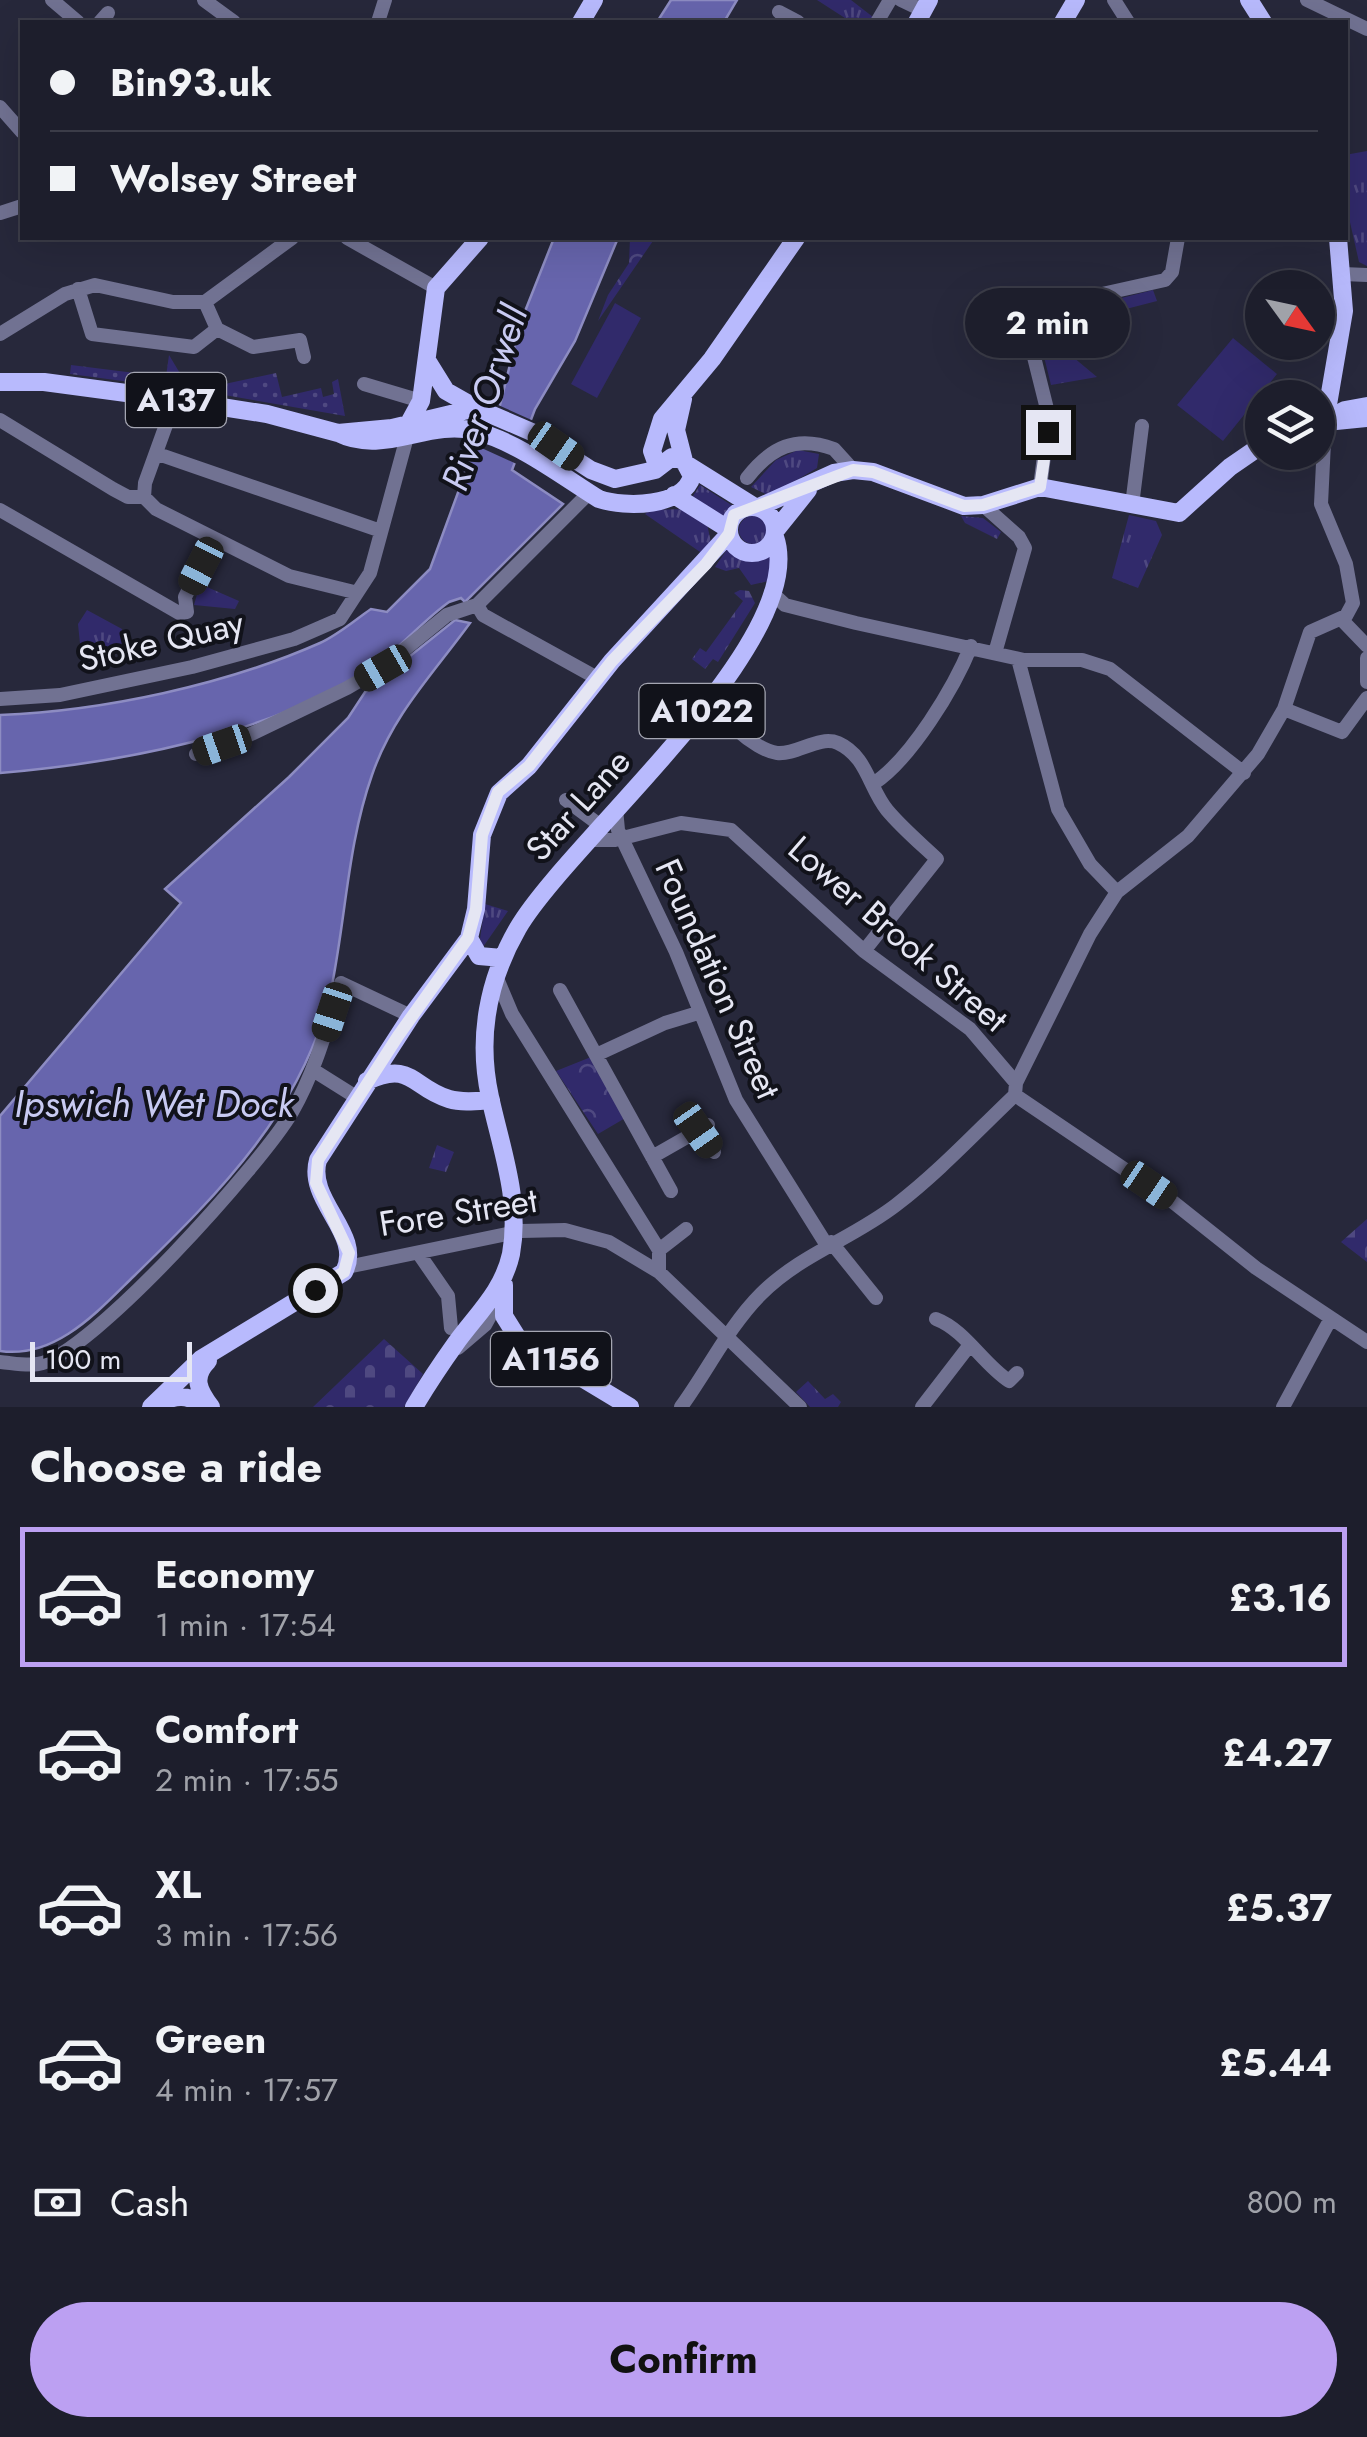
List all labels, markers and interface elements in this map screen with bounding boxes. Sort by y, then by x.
text: Bin93.uk [110,55,272,110]
text: Wolsey Street [110,151,356,206]
north arrow [1245,270,1335,360]
map controls [1245,270,1335,470]
callout: 2 min [966,287,1130,357]
water label: River Orwell [427,297,542,498]
text: 2 min [1005,300,1090,346]
road number: A137 [126,373,226,427]
button: layers [1245,380,1335,470]
route end [1026,410,1071,455]
car [523,417,589,475]
car [174,532,228,600]
street label: Stoke Quay [73,598,249,684]
car [350,640,416,696]
road number: A1022 [640,684,764,738]
car [189,721,255,769]
street label: Star Lane [514,738,642,872]
street label: Lower Brook Street [777,824,1019,1044]
street label: Foundation Street [643,851,794,1108]
car [308,979,356,1045]
water label: Ipswich Wet Dock [14,1076,296,1131]
car [669,1097,727,1163]
car [1116,1156,1182,1214]
street label: Fore Street [376,1175,541,1249]
route start [293,1268,338,1313]
road number: A1156 [491,1332,611,1386]
scale bar [30,1337,192,1382]
text: 100 m [45,1339,121,1380]
text: Choose a ride [30,1434,322,1499]
text: Economy [155,1547,314,1602]
icon: car [35,1552,125,1642]
text: £3.16 [1229,1570,1332,1625]
text: 1 min · 17:54 [155,1602,335,1648]
text: Comfort [155,1702,298,1757]
icon: car [35,1707,125,1797]
text: £4.27 [1222,1725,1332,1780]
text: 2 min · 17:55 [155,1757,339,1803]
text: XL [155,1857,201,1912]
icon: car [35,1862,125,1952]
text: £5.37 [1226,1880,1332,1935]
text: 3 min · 17:56 [155,1912,338,1958]
text: Green [155,2012,266,2067]
icon: car [35,2017,125,2107]
text: £5.44 [1219,2035,1332,2090]
text: 4 min · 17:57 [155,2067,338,2113]
icon: cash [30,2175,85,2230]
text: Cash [110,2175,190,2230]
text: 800 m [1247,2179,1337,2225]
button: Confirm [30,2302,1337,2417]

